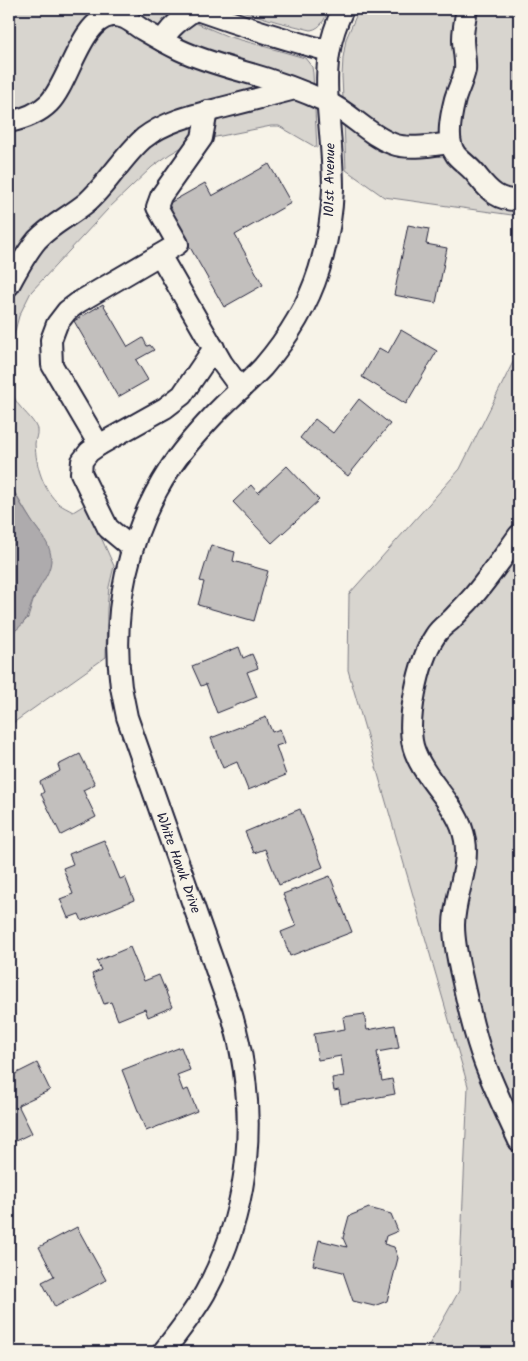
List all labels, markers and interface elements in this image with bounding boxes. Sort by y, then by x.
street label: 101st Avenue [318,142,342,217]
street label: White Hawk Drive [150,809,207,917]

